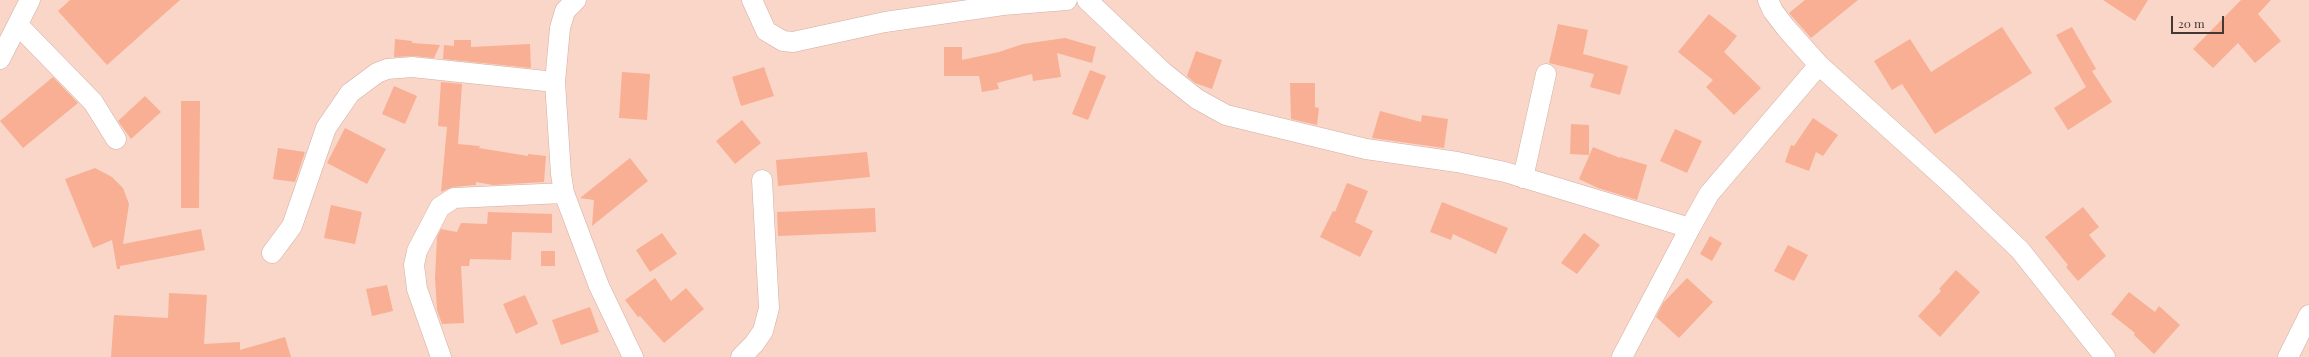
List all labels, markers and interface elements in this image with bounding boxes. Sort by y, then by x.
scale bar [2173,8,2226,34]
text: 20 m [2178,15,2205,31]

